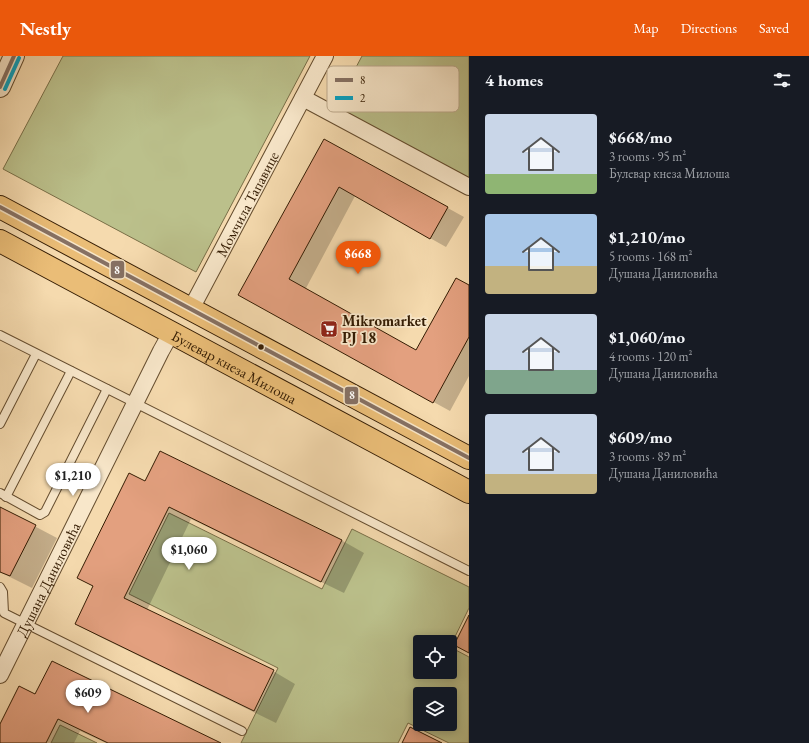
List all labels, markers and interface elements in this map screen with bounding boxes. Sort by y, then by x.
text: Nestly [20,16,71,41]
text: Map [633,19,659,37]
text: Directions [681,19,737,37]
text: Saved [759,19,789,37]
legend [327,66,459,112]
text: 4 homes [485,69,543,91]
icon: filters [771,69,793,91]
text: 8 [360,73,365,87]
text: 2 [360,91,366,105]
text: $668/mo [609,126,672,148]
icon: home [517,130,565,178]
street label: Момчила Тапавице [211,148,282,260]
text: 3 rooms · 95 m² [609,148,686,165]
text: Булевар кнеза Милоша [609,165,730,182]
text: $1,210/mo [609,226,685,248]
icon: home [517,230,565,278]
pin: $668 [334,241,382,275]
text: $668 [345,245,371,262]
text: 5 rooms · 168 m² [609,248,693,265]
line badge: 8 [110,260,125,279]
text: 8 [114,263,120,277]
text: Душана Даниловића [609,265,718,282]
place label: Mikromarket PJ 18 [342,311,427,347]
supermarket icon: Mikromarket PJ 18 [319,319,339,339]
street label: Булевар кнеза Милоша [169,325,300,408]
text: $1,060/mo [609,326,685,348]
icon: home [517,330,565,378]
unlabelled marker [256,342,266,352]
text: 4 rooms · 120 m² [609,348,693,365]
text: Душана Даниловића [609,365,718,382]
line badge: 8 [344,386,359,405]
text: 8 [349,388,355,402]
text: $609/mo [609,426,672,448]
icon: home [517,430,565,478]
text: 3 rooms · 89 m² [609,448,686,465]
pin: $1,210 [40,463,106,497]
text: Душана Даниловића [609,465,718,482]
text: $1,210 [55,467,91,484]
street label: Душана Даниловића [11,519,84,640]
pin: $1,060 [156,537,222,571]
text: $1,060 [171,541,207,558]
map controls [413,635,457,731]
button: locate [413,635,457,679]
pin: $609 [64,680,112,714]
text: $609 [75,684,101,701]
button: layers [413,687,457,731]

